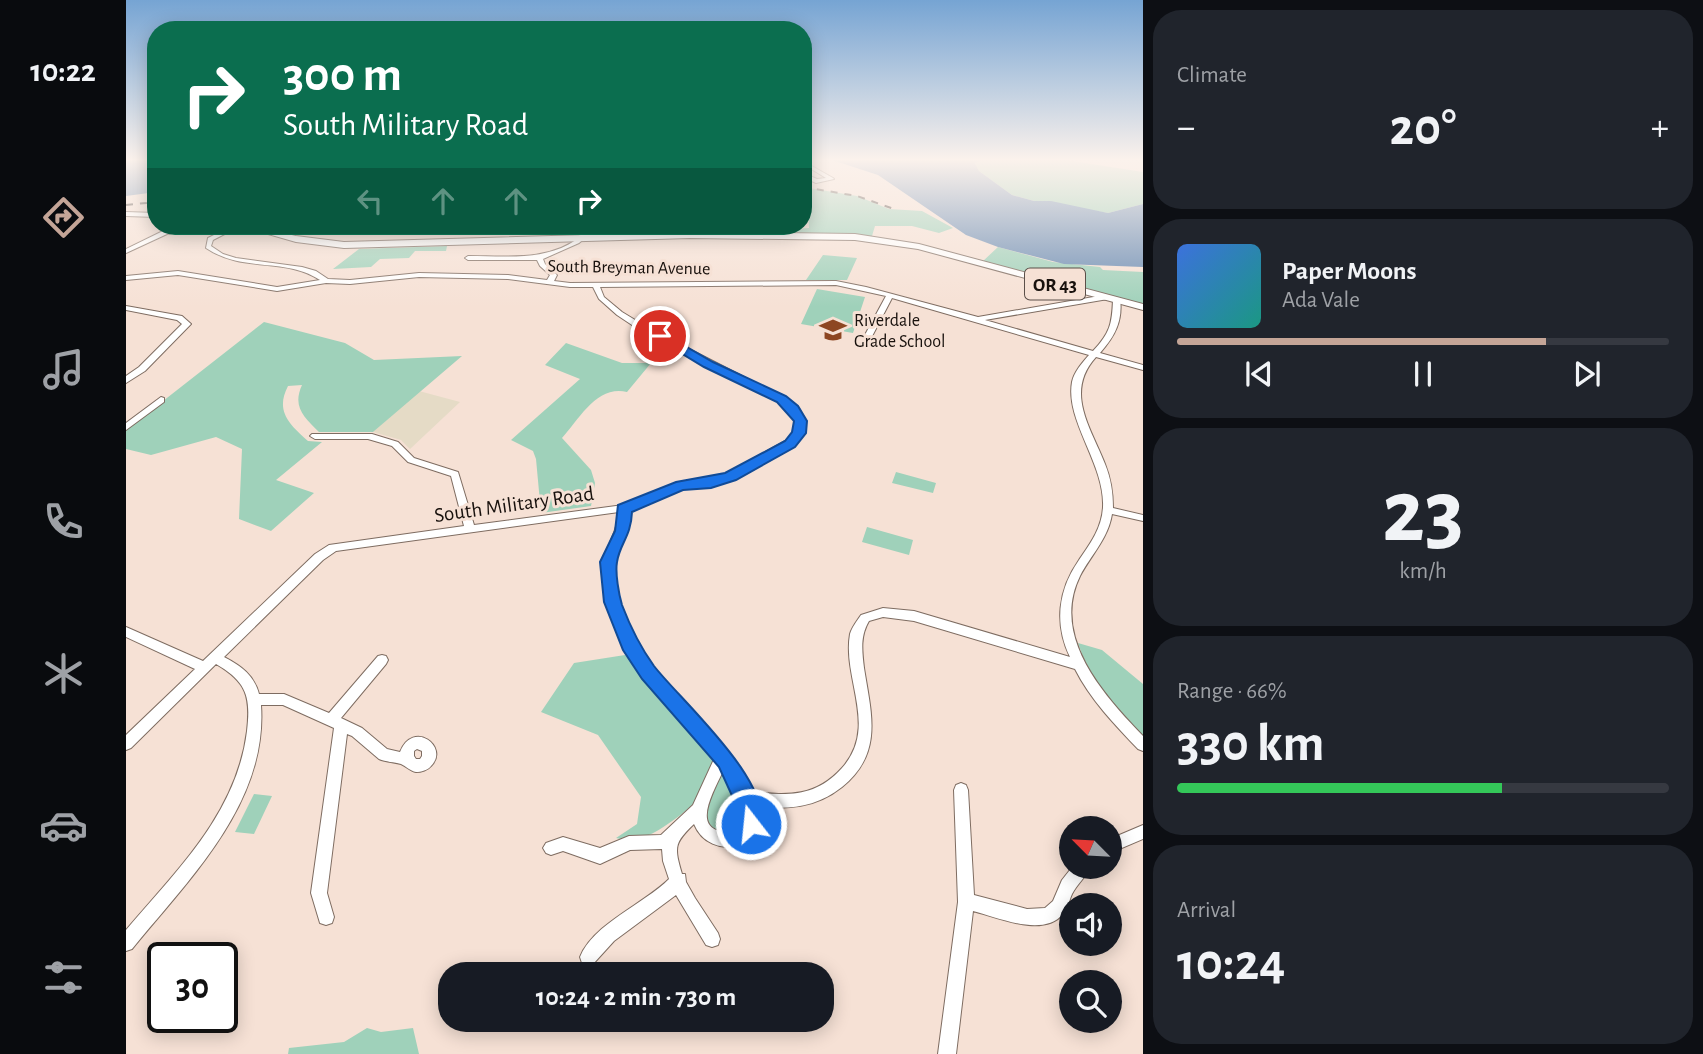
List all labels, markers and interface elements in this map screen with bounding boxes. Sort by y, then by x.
icon: right [168,49,259,140]
text: 300 m [283,51,402,100]
text: 10:22 [30,55,96,87]
text: Climate [1177,64,1247,87]
text: 20° [1390,102,1456,154]
text: South Military Road [283,109,528,141]
text: − [1177,109,1195,147]
text: + [1651,109,1669,147]
icon: left [351,182,389,220]
icon: ahead [424,182,462,220]
icon: ahead [497,182,535,220]
icon: right [570,182,608,220]
icon: directions [39,193,88,242]
street label: South Breyman Avenue [547,258,711,278]
text: Paper Moons [1282,258,1417,284]
road number: OR 43 [1025,268,1085,300]
text: Ada Vale [1282,289,1360,312]
pin [630,306,690,366]
place label: Riverdale Grade School [854,312,946,351]
school or university icon: Riverdale Grade School [818,315,848,345]
icon: arrive [641,317,679,355]
icon: music [39,345,88,394]
icon: previous [1240,355,1278,393]
icon: pause [1404,355,1442,393]
icon: next [1568,355,1606,393]
text: 23 [1382,467,1464,558]
street label: South Military Road [433,483,595,526]
icon: phone [39,497,88,546]
text: km/h [1399,560,1447,583]
icon: climate [39,649,88,698]
text: Range · 66% [1177,680,1287,703]
text: 330 km [1177,718,1324,770]
position arrow [714,787,788,861]
icon: car [39,801,88,850]
north arrow [1059,816,1122,878]
map controls [1059,816,1122,1033]
button: sound [1059,893,1122,956]
text: Arrival [1177,899,1236,922]
text: 10:24 [1177,937,1285,989]
speed limit sign: 30 [147,942,238,1033]
icon: filters [39,953,88,1002]
button: search [1059,970,1122,1033]
text: 10:24 · 2 min · 730 m [536,984,736,1010]

